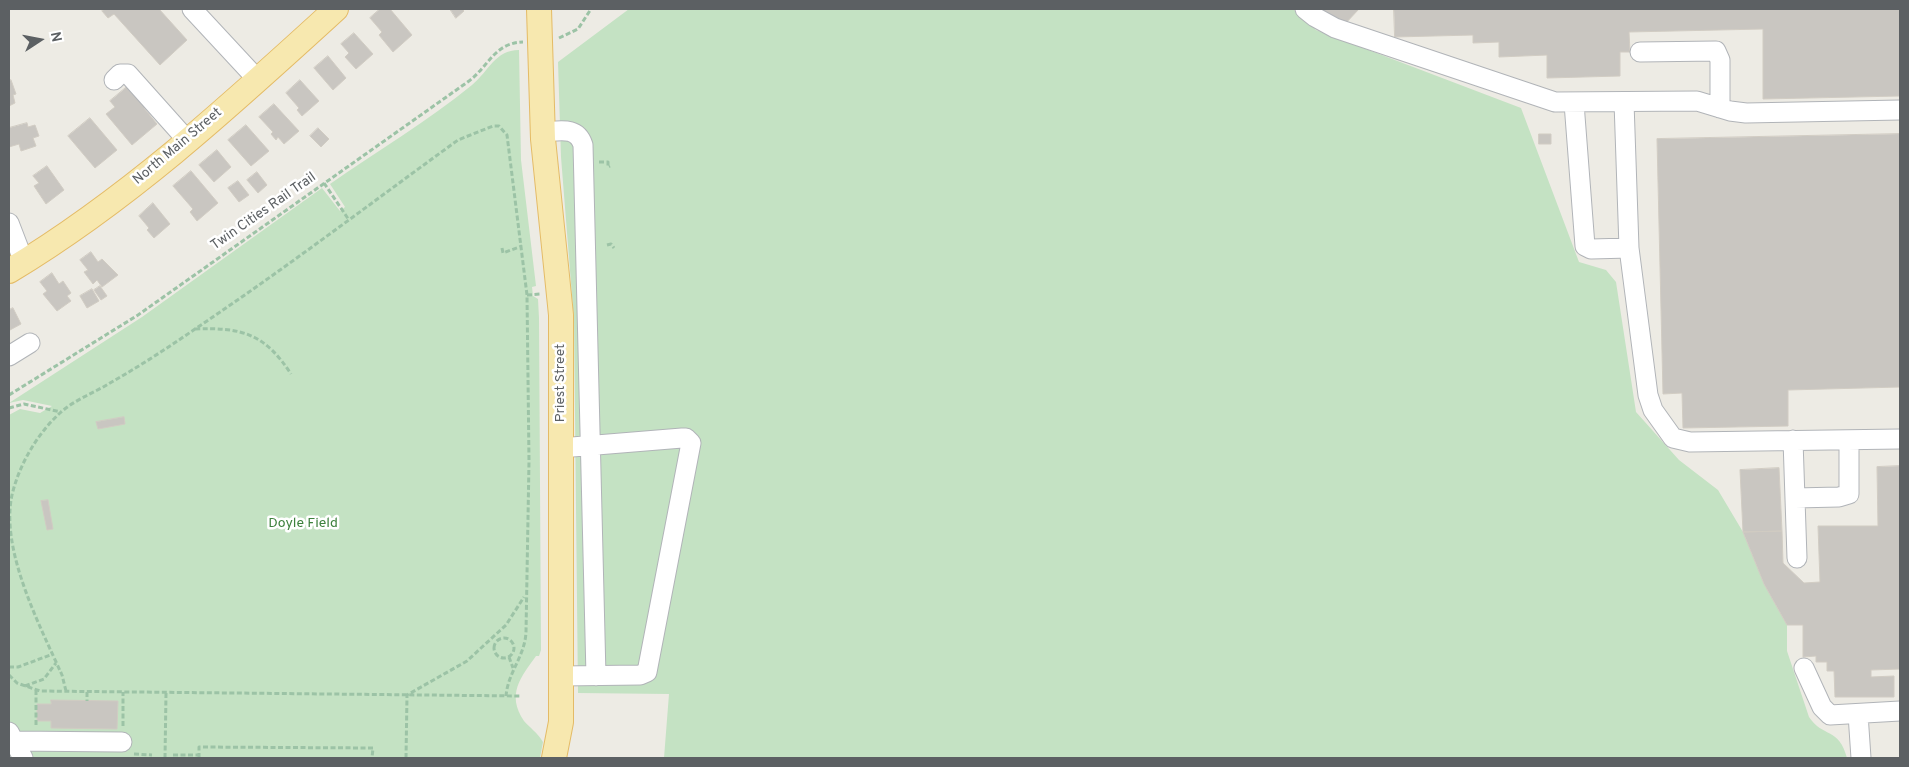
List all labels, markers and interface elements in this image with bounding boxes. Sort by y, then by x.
north arrow [15,15,65,65]
text: N [46,30,65,44]
street label: North Main Street [130,105,226,189]
street label: Twin Cities Rail Trail [208,169,320,255]
street label: Priest Street [553,344,569,422]
park label: Doyle Field [268,516,338,532]

